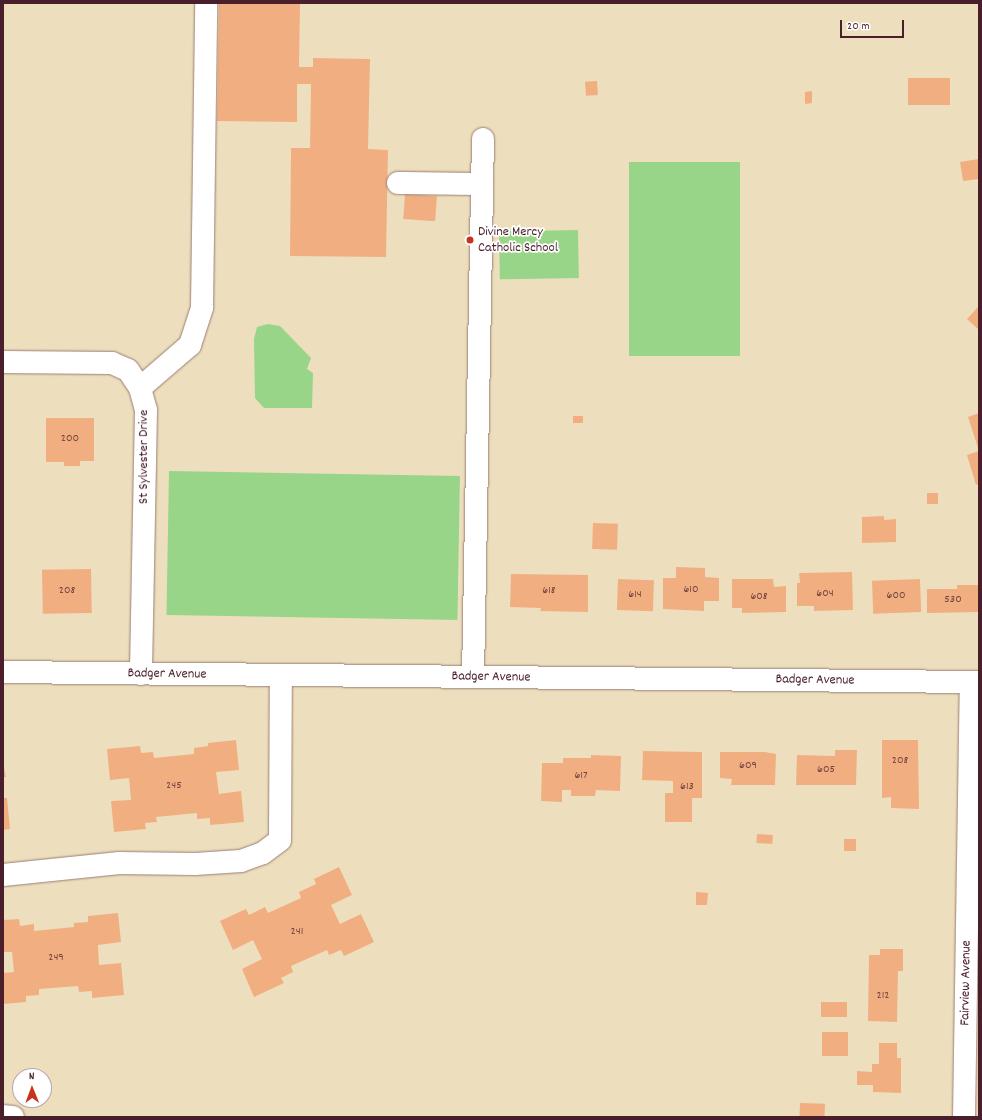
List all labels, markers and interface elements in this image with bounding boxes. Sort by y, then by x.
scale bar [842,12,906,38]
text: 20 m [847,18,870,35]
place label: Divine Mercy Catholic School [478,224,558,256]
marker: Divine Mercy Catholic School [465,235,475,245]
street label: St Sylvester Drive [136,410,152,504]
house number: 200 [61,432,79,446]
house number: 610 [683,583,699,597]
house number: 208 [59,584,75,598]
house number: 618 [542,584,556,598]
house number: 604 [816,587,834,601]
house number: 614 [628,588,642,602]
house number: 600 [887,589,905,603]
house number: 608 [750,590,768,604]
house number: 530 [944,593,962,607]
street label: Badger Avenue [127,665,207,683]
street label: Badger Avenue [451,668,531,686]
street label: Badger Avenue [775,671,855,689]
house number: 208 [892,754,908,768]
house number: 609 [739,759,757,773]
house number: 605 [817,763,835,777]
house number: 617 [574,769,588,783]
house number: 245 [166,779,182,793]
house number: 613 [680,780,694,794]
house number: 241 [291,925,303,939]
street label: Fairview Avenue [957,940,975,1026]
house number: 249 [48,951,64,965]
house number: 212 [876,989,890,1003]
north arrow [12,1068,52,1108]
text: N [29,1069,35,1085]

